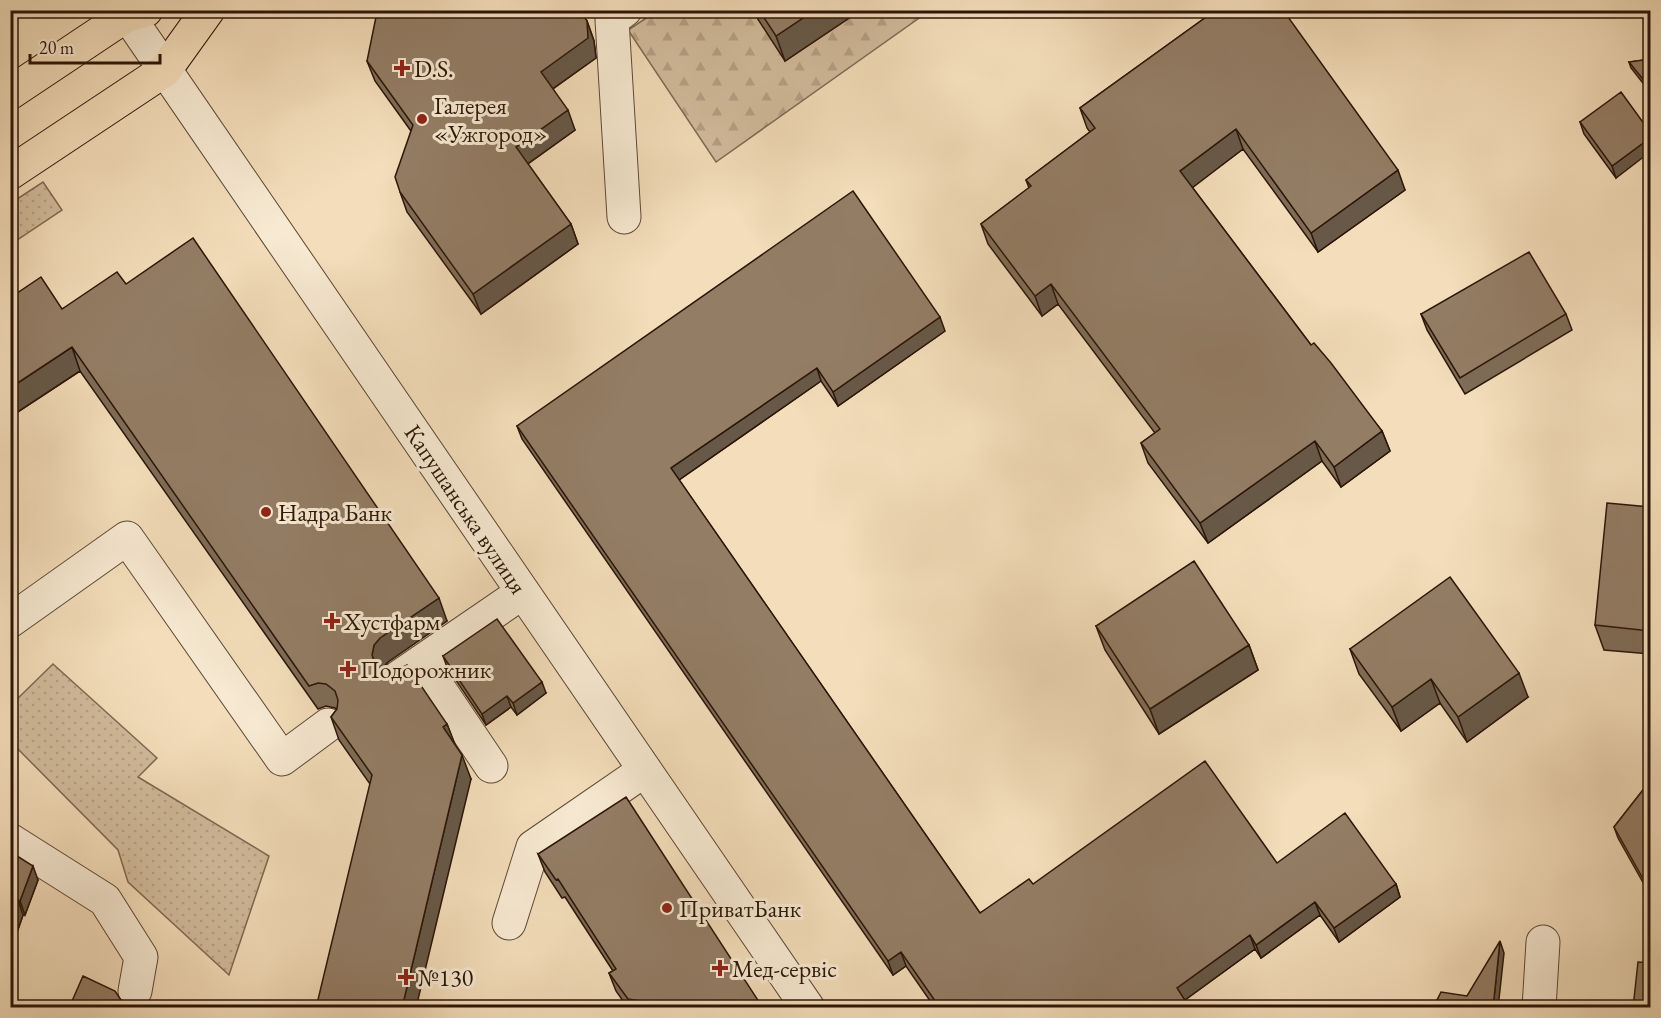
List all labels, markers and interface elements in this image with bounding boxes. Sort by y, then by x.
scale bar [30,27,160,65]
text: 20 m [39,36,74,59]
place label: D.S. [414,53,454,84]
marker: D.S. [395,61,409,75]
place label: Галерея «Ужгород» [434,90,547,149]
marker: Галерея «Ужгород» [415,112,429,126]
street label: Капушанська вулиця [398,418,534,600]
place label: Надра Банк [278,497,392,528]
marker: Надра Банк [259,505,273,519]
place label: Хустфарм [343,606,440,637]
marker: Хустфарм [325,614,339,628]
place label: Подорожник [360,654,492,685]
marker: Подорожник [341,662,355,676]
place label: ПриватБанк [679,893,802,924]
marker: ПриватБанк [660,901,674,915]
place label: Мед-сервіс [732,953,837,984]
marker: Мед-сервіс [713,961,727,975]
place label: №130 [418,962,473,993]
marker: №130 [399,970,413,984]

